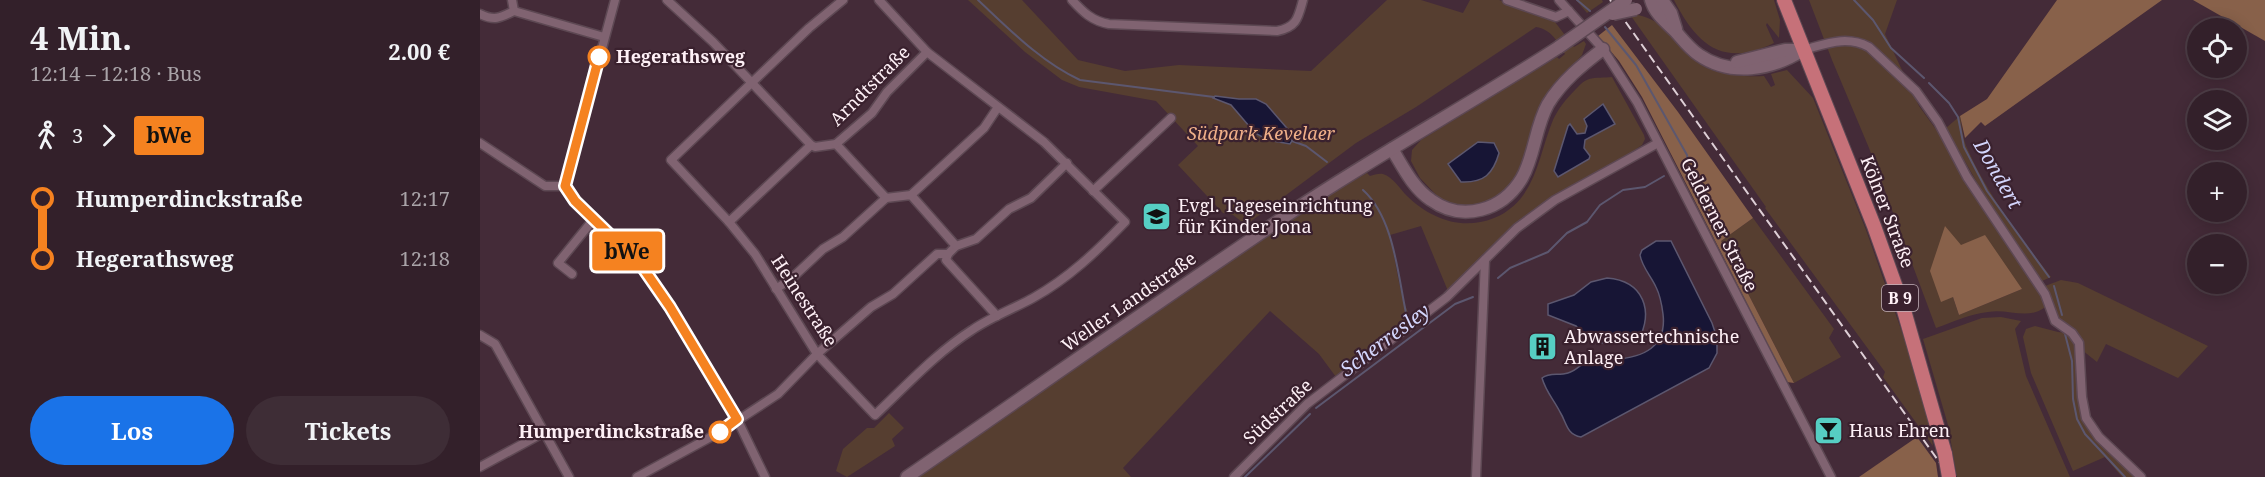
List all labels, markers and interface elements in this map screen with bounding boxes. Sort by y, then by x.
text: 4 Min. [30,15,132,60]
map controls [2187,18,2247,294]
button: locate [2187,18,2247,78]
text: 2.00 € [388,36,450,66]
street label: Arndtstraße [824,40,915,131]
place label: Hegerathsweg [616,44,746,68]
marker: Hegerathsweg [588,46,610,68]
text: 12:14 – 12:18 · Bus [30,60,201,87]
button: layers [2187,90,2247,150]
icon: walk [30,119,63,152]
icon: forward [92,119,125,152]
text: bWe [146,121,192,149]
park label: Südpark Kevelaer [1187,121,1336,145]
text: 3 [72,122,83,149]
water label: Dondert [1967,133,2029,214]
street label: Kölner Straße [1856,152,1920,271]
street label: Gelderner Straße [1676,153,1764,296]
button: + [2187,162,2247,222]
text: Humperdinckstraße [76,183,303,213]
text: 12:17 [400,185,450,212]
place label: Evgl. Tageseinrichtung für Kinder Jona [1178,193,1373,238]
school or university icon: Evgl. Tageseinrichtung für Kinder Jona [1141,200,1173,232]
line badge: bWe [592,232,662,270]
button: − [2187,234,2247,294]
text: bWe [604,237,650,265]
text: Hegerathsweg [76,243,234,273]
text: 12:18 [400,245,450,272]
street label: Weller Landstraße [1056,246,1201,357]
street label: Heinestraße [766,250,843,351]
road number: B 9 [1882,285,1918,311]
water label: Scherresley [1334,297,1435,382]
place label: Abwassertechnische Anlage [1564,324,1739,369]
building icon: Abwassertechnische Anlage [1527,331,1559,363]
street label: Südstraße [1238,373,1317,449]
button: Los [30,396,234,465]
button: Tickets [246,396,450,465]
bar icon: Haus Ehren [1812,415,1844,447]
place label: Haus Ehren [1849,418,1950,442]
place label: Humperdinckstraße [518,419,704,443]
marker: Humperdinckstraße [709,421,731,443]

